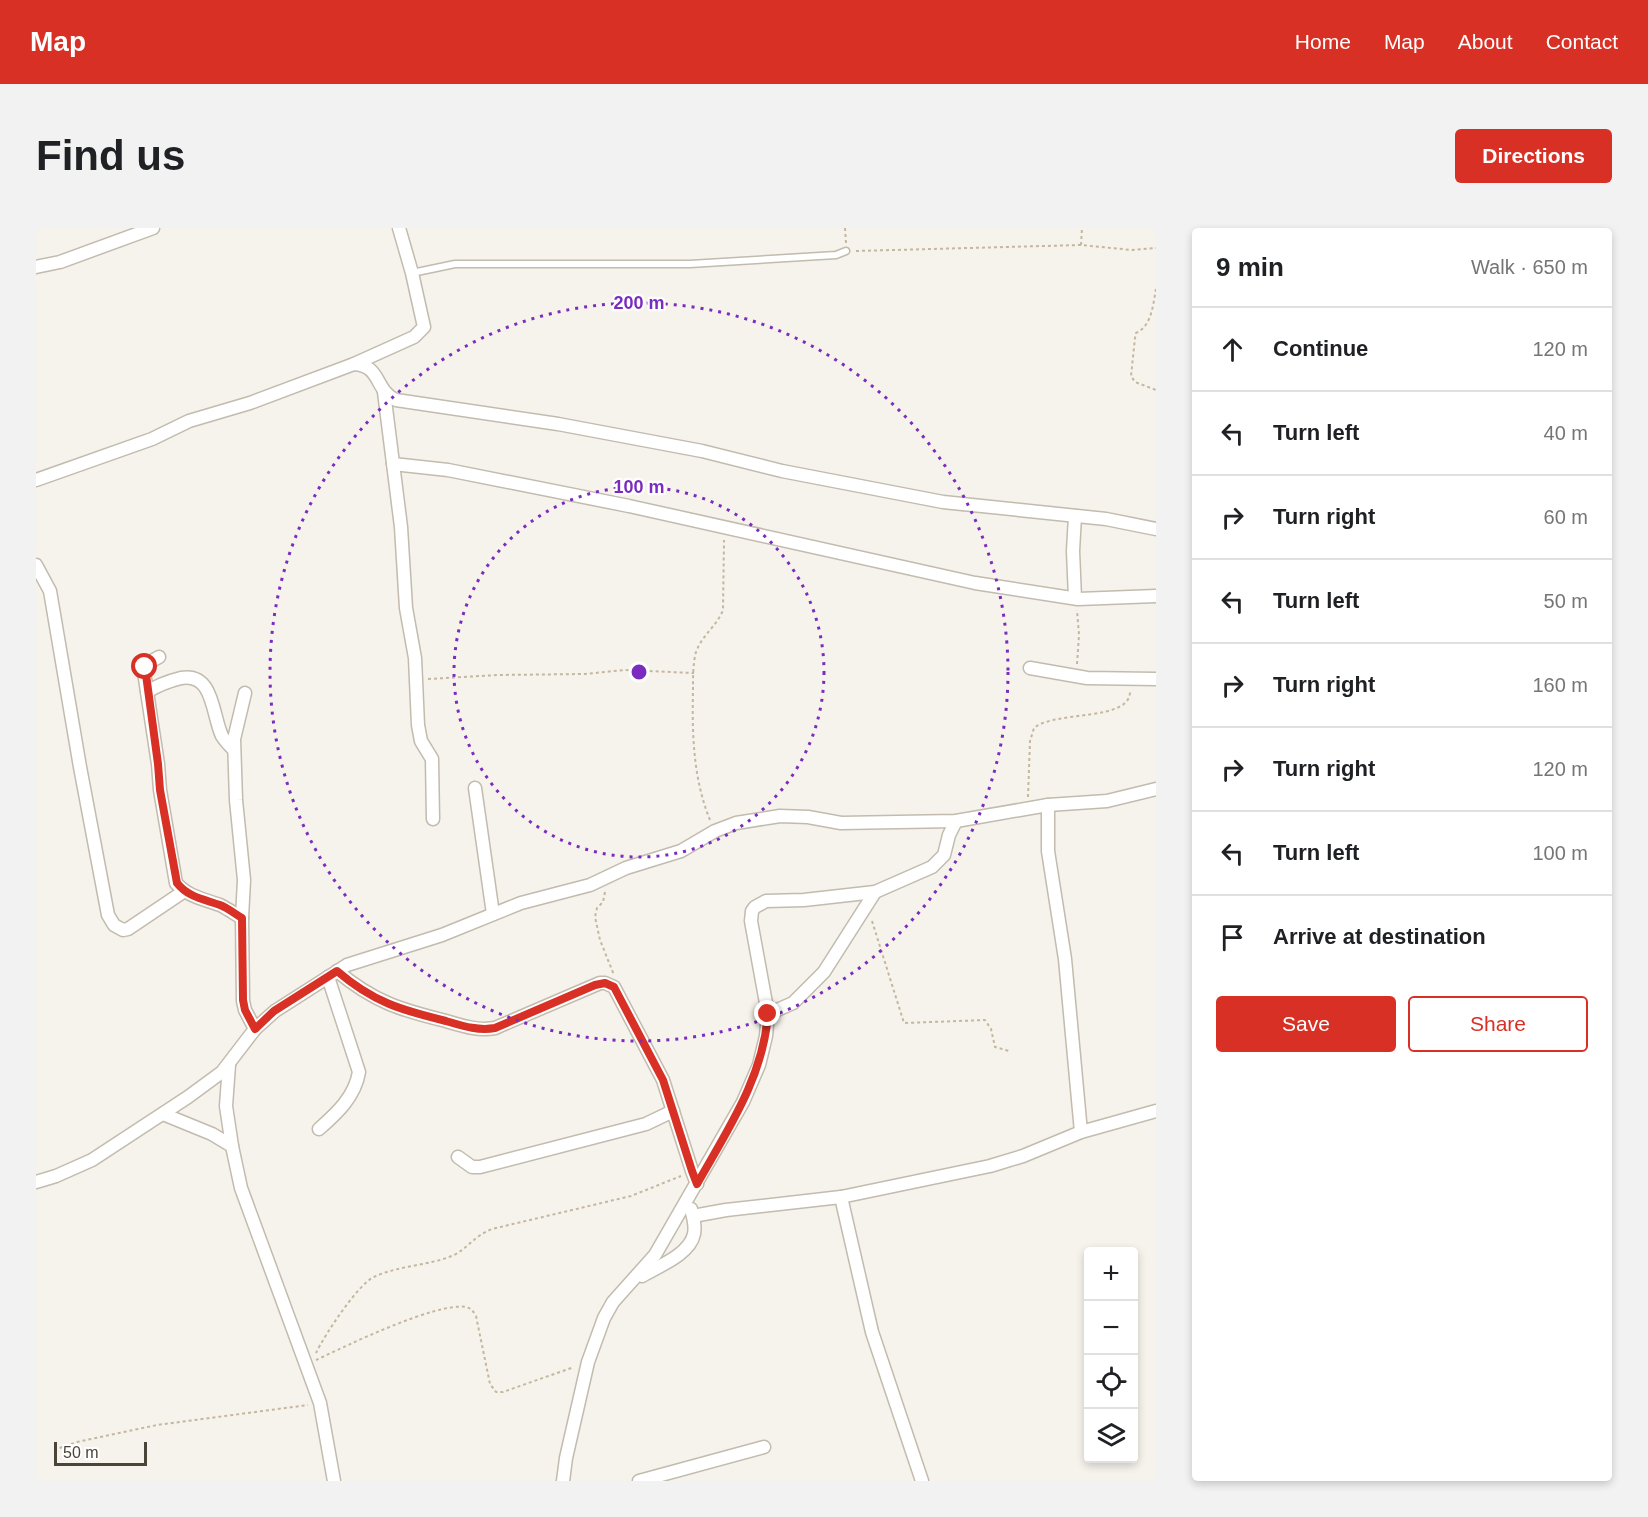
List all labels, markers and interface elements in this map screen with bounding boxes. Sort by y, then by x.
text: Map [30,26,86,57]
text: Home [1295,30,1351,53]
text: Map [1384,30,1425,53]
text: About [1458,30,1513,53]
text: Contact [1546,30,1618,53]
button: Directions [1455,129,1612,183]
text: Find us [36,132,185,179]
text: 9 min [1216,252,1284,282]
text: Walk · 650 m [1471,256,1588,278]
text: 200 m [613,293,665,313]
icon: ahead [1216,333,1249,366]
text: Continue [1273,336,1368,361]
text: 120 m [1532,338,1588,360]
icon: left [1216,417,1249,450]
text: Turn left [1273,420,1359,445]
text: 40 m [1544,422,1588,444]
text: 100 m [613,477,665,497]
icon: right [1216,501,1249,534]
text: Turn right [1273,504,1375,529]
text: 60 m [1544,506,1588,528]
icon: left [1216,585,1249,618]
text: Turn left [1273,588,1359,613]
text: 50 m [1544,590,1588,612]
route start [131,653,157,679]
centre of rings [629,662,649,682]
icon: right [1216,669,1249,702]
text: Turn right [1273,672,1375,697]
text: 160 m [1532,674,1588,696]
icon: right [1216,753,1249,786]
text: Turn right [1273,756,1375,781]
text: 120 m [1532,758,1588,780]
icon: left [1216,837,1249,870]
text: Turn left [1273,840,1359,865]
text: 100 m [1532,842,1588,864]
icon: arrive [1216,921,1249,954]
text: Arrive at destination [1273,924,1486,949]
button: Save [1216,996,1396,1052]
button: Share [1408,996,1588,1052]
route end [754,1000,780,1026]
map controls [1084,1247,1138,1463]
button: + [1084,1247,1138,1301]
button: − [1084,1301,1138,1355]
button: locate [1084,1355,1138,1409]
button: layers [1084,1409,1138,1463]
scale bar [54,1439,147,1466]
text: 50 m [63,1444,99,1461]

